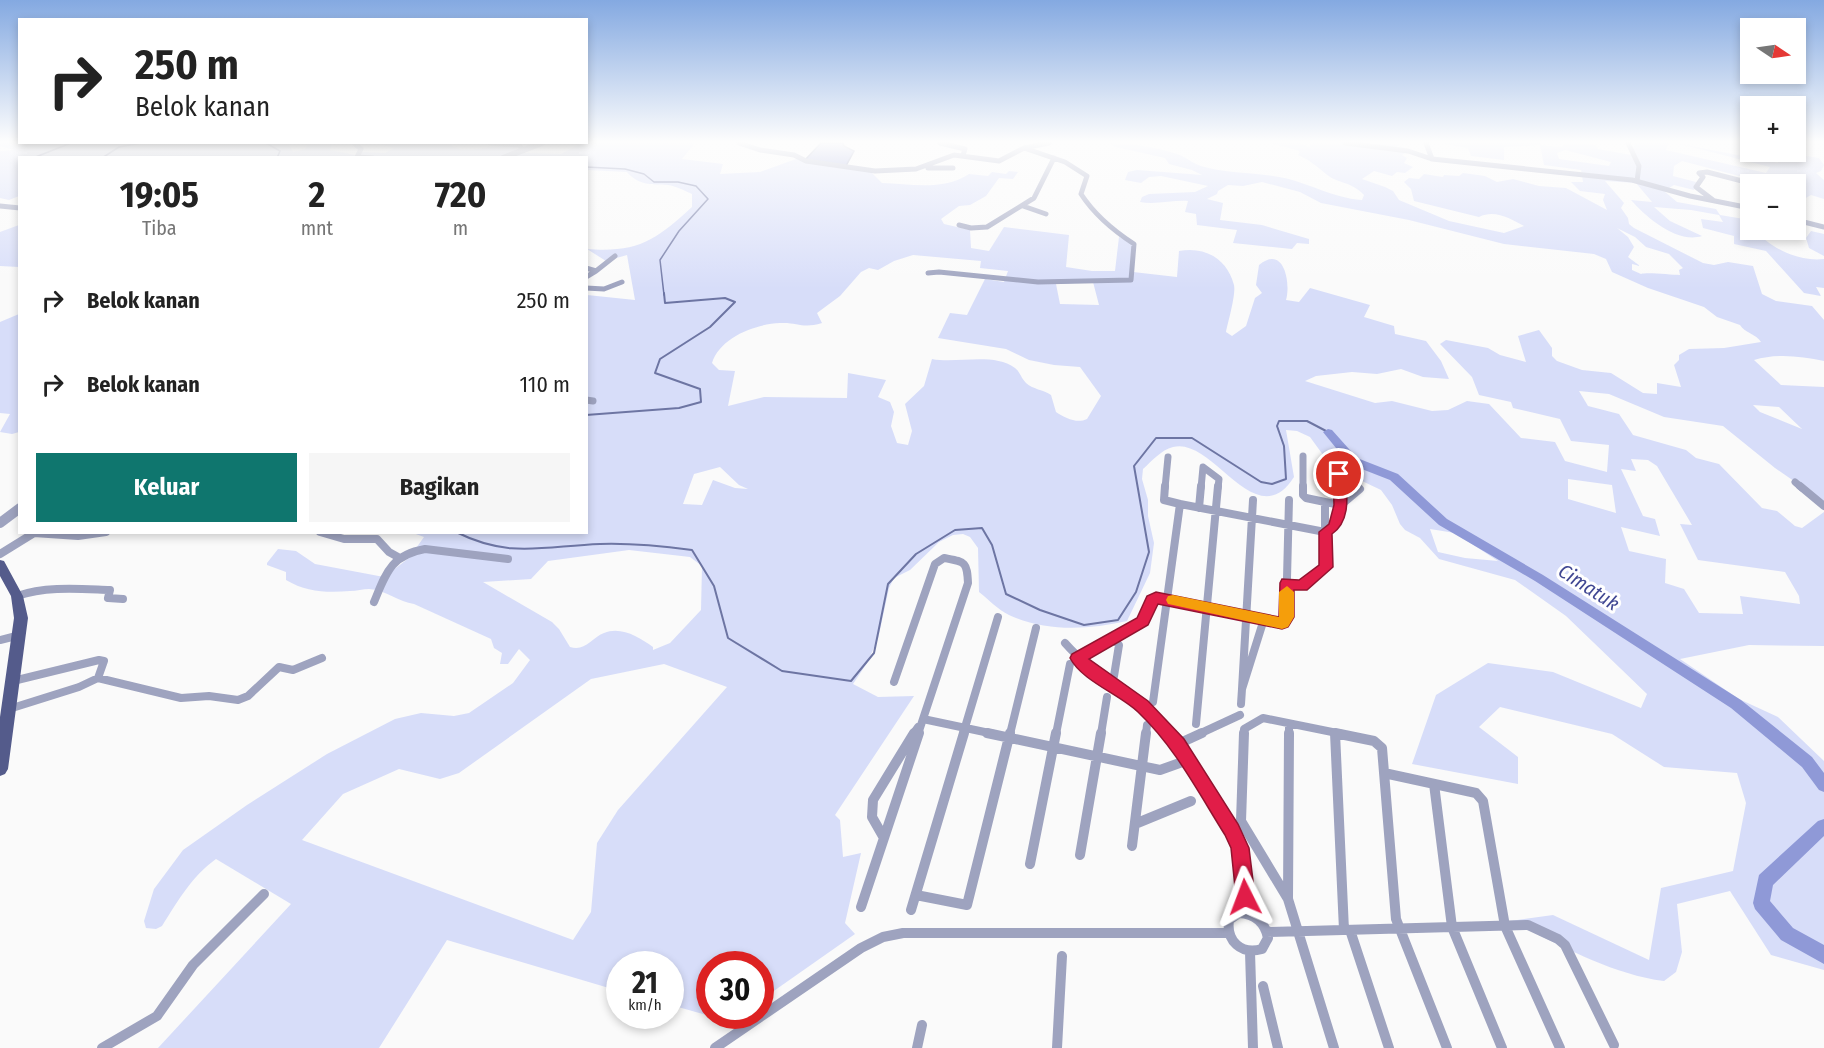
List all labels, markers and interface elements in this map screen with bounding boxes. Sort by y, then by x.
north arrow [1740,18,1806,84]
map controls [1740,18,1806,240]
text: 250 m [135,40,239,90]
icon: right [36,42,114,120]
text: Belok kanan [135,91,270,123]
button: + [1740,96,1806,162]
text: 19:05 [120,173,199,217]
text: 2 [309,173,325,217]
text: 720 [435,173,486,217]
button: − [1740,174,1806,240]
text: Tiba [142,216,177,240]
text: mnt [301,216,333,240]
text: m [453,216,468,240]
icon: right [36,284,69,317]
text: Belok kanan [87,287,200,314]
text: 250 m [517,287,570,314]
icon: right [36,368,69,401]
text: Belok kanan [87,371,200,398]
text: 110 m [520,371,570,398]
pin [1313,448,1364,499]
button: Keluar [36,453,297,522]
button: Bagikan [309,453,570,522]
icon: arrive [1322,457,1355,490]
water label: Cimatuk [1554,559,1624,616]
position arrow [1213,865,1277,929]
speed limit sign: 30 [696,951,774,1029]
text: 21 [632,965,658,1001]
text: km/h [628,996,662,1014]

